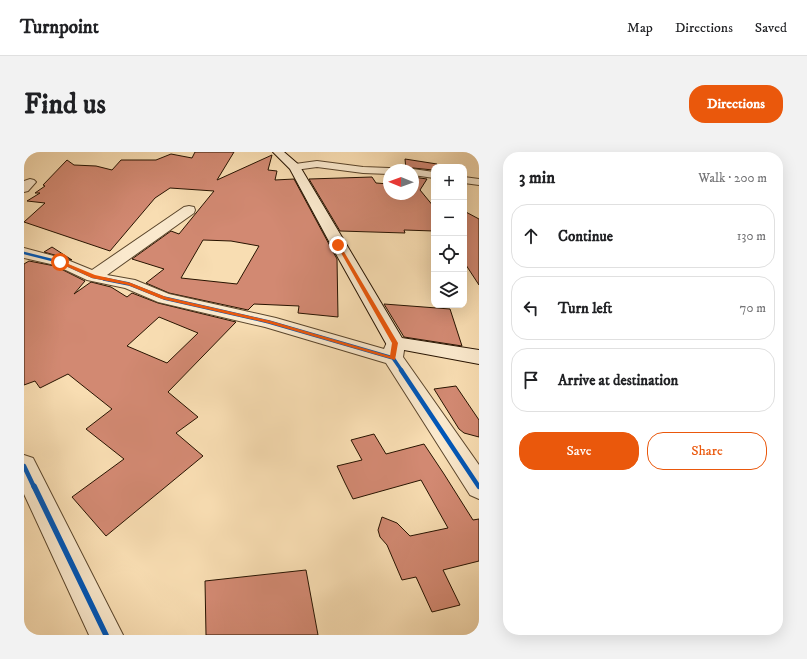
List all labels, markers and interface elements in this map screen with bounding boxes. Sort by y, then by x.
text: Turnpoint [20,16,99,39]
text: Map [627,19,653,37]
text: Directions [675,19,733,37]
text: Saved [755,19,787,37]
button: Directions [689,85,783,123]
text: Find us [24,87,106,122]
north arrow [383,164,419,200]
map controls [431,164,467,308]
button: + [431,164,467,200]
text: 3 min [519,167,555,189]
text: Walk · 200 m [698,170,767,186]
button: − [431,200,467,236]
icon: ahead [520,225,542,247]
text: Continue [558,227,613,246]
text: 130 m [737,228,766,244]
route end [329,236,347,254]
button: locate [431,236,467,272]
route start [51,253,69,271]
button: layers [431,272,467,308]
icon: left [520,297,542,319]
text: Turn left [558,299,612,318]
text: 70 m [740,300,766,316]
icon: arrive [520,369,542,391]
text: Arrive at destination [558,371,678,390]
button: Save [519,432,639,470]
button: Share [647,432,767,470]

